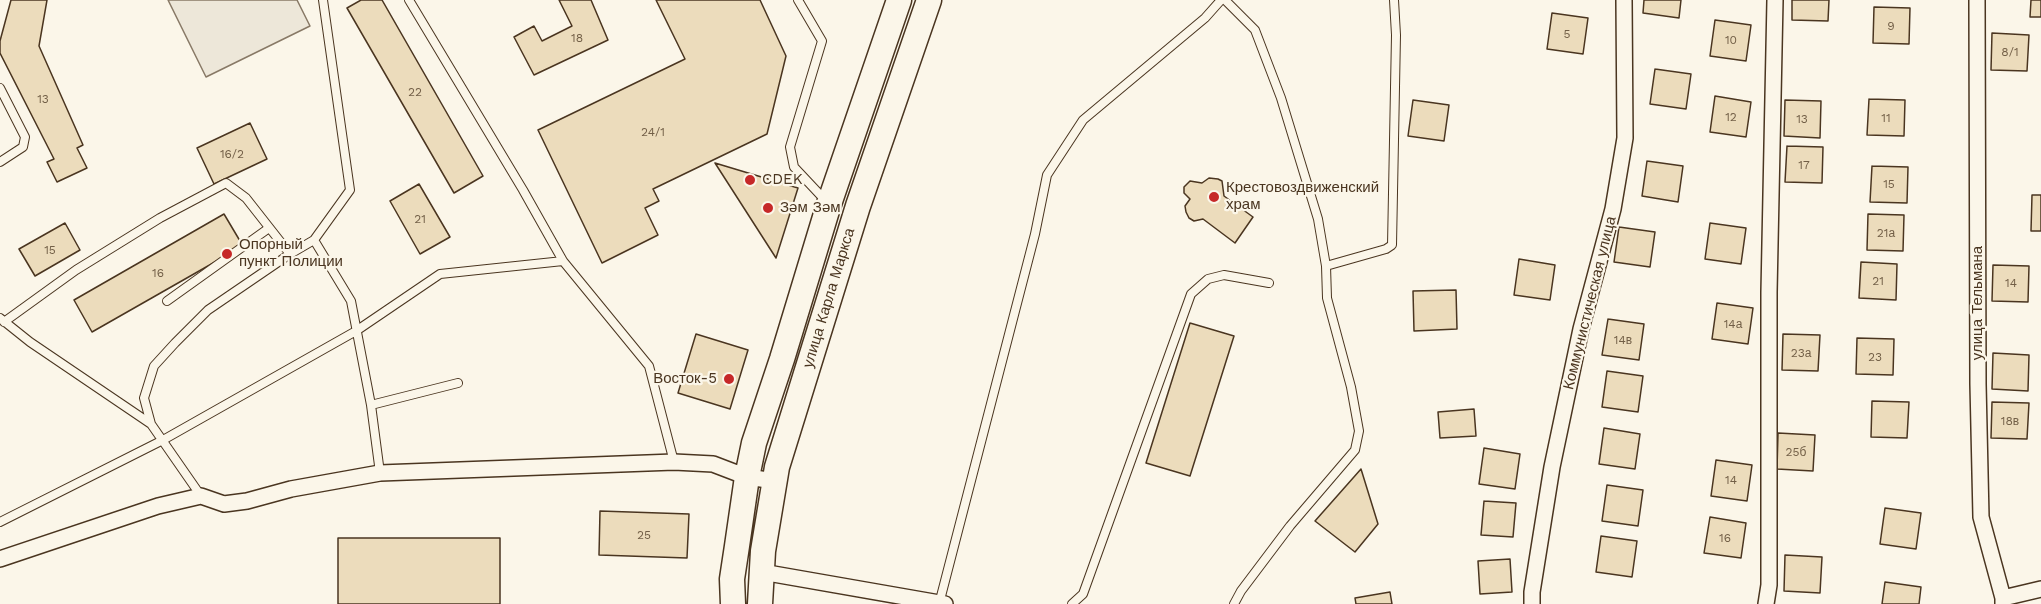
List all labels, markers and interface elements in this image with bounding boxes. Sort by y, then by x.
house number: 9 [1887,19,1895,33]
house number: 5 [1564,27,1570,41]
house number: 18 [571,31,583,45]
house number: 10 [1725,33,1737,47]
house number: 8/1 [2001,45,2019,59]
house number: 22 [408,85,422,99]
house number: 13 [37,92,49,106]
house number: 12 [1725,110,1737,124]
house number: 11 [1881,111,1891,125]
house number: 13 [1796,112,1808,126]
house number: 24/1 [641,125,665,139]
house number: 16/2 [220,147,244,161]
house number: 17 [1798,158,1810,172]
place label: CDEK [762,171,803,189]
marker: CDEK [743,173,757,187]
house number: 15 [1883,177,1895,191]
place label: Крестовоздвиженский храм [1226,179,1379,214]
marker: Крестовоздвиженский храм [1207,190,1221,204]
place label: Зәм Зәм [780,199,841,217]
marker: Зәм Зәм [761,201,775,215]
house number: 21 [414,212,426,226]
street label: Коммунистическая улица [1560,214,1620,392]
street label: улица Карла Маркса [799,226,859,370]
house number: 21а [1877,226,1895,240]
place label: Опорный пункт Полиции [239,236,343,271]
house number: 15 [44,243,56,257]
street label: улица Тельмана [1969,246,1987,360]
marker: Опорный пункт Полиции [220,247,234,261]
house number: 16 [152,266,164,280]
house number: 21 [1872,274,1884,288]
house number: 14 [2005,276,2017,290]
house number: 14а [1724,317,1742,331]
house number: 14в [1614,333,1632,347]
house number: 23а [1791,346,1811,360]
house number: 23 [1868,350,1882,364]
place label: Восток-5 [653,370,717,388]
marker: Восток-5 [722,372,736,386]
house number: 18в [2001,414,2019,428]
house number: 25б [1786,445,1806,459]
house number: 14 [1725,473,1737,487]
house number: 25 [637,528,651,542]
house number: 16 [1719,531,1731,545]

